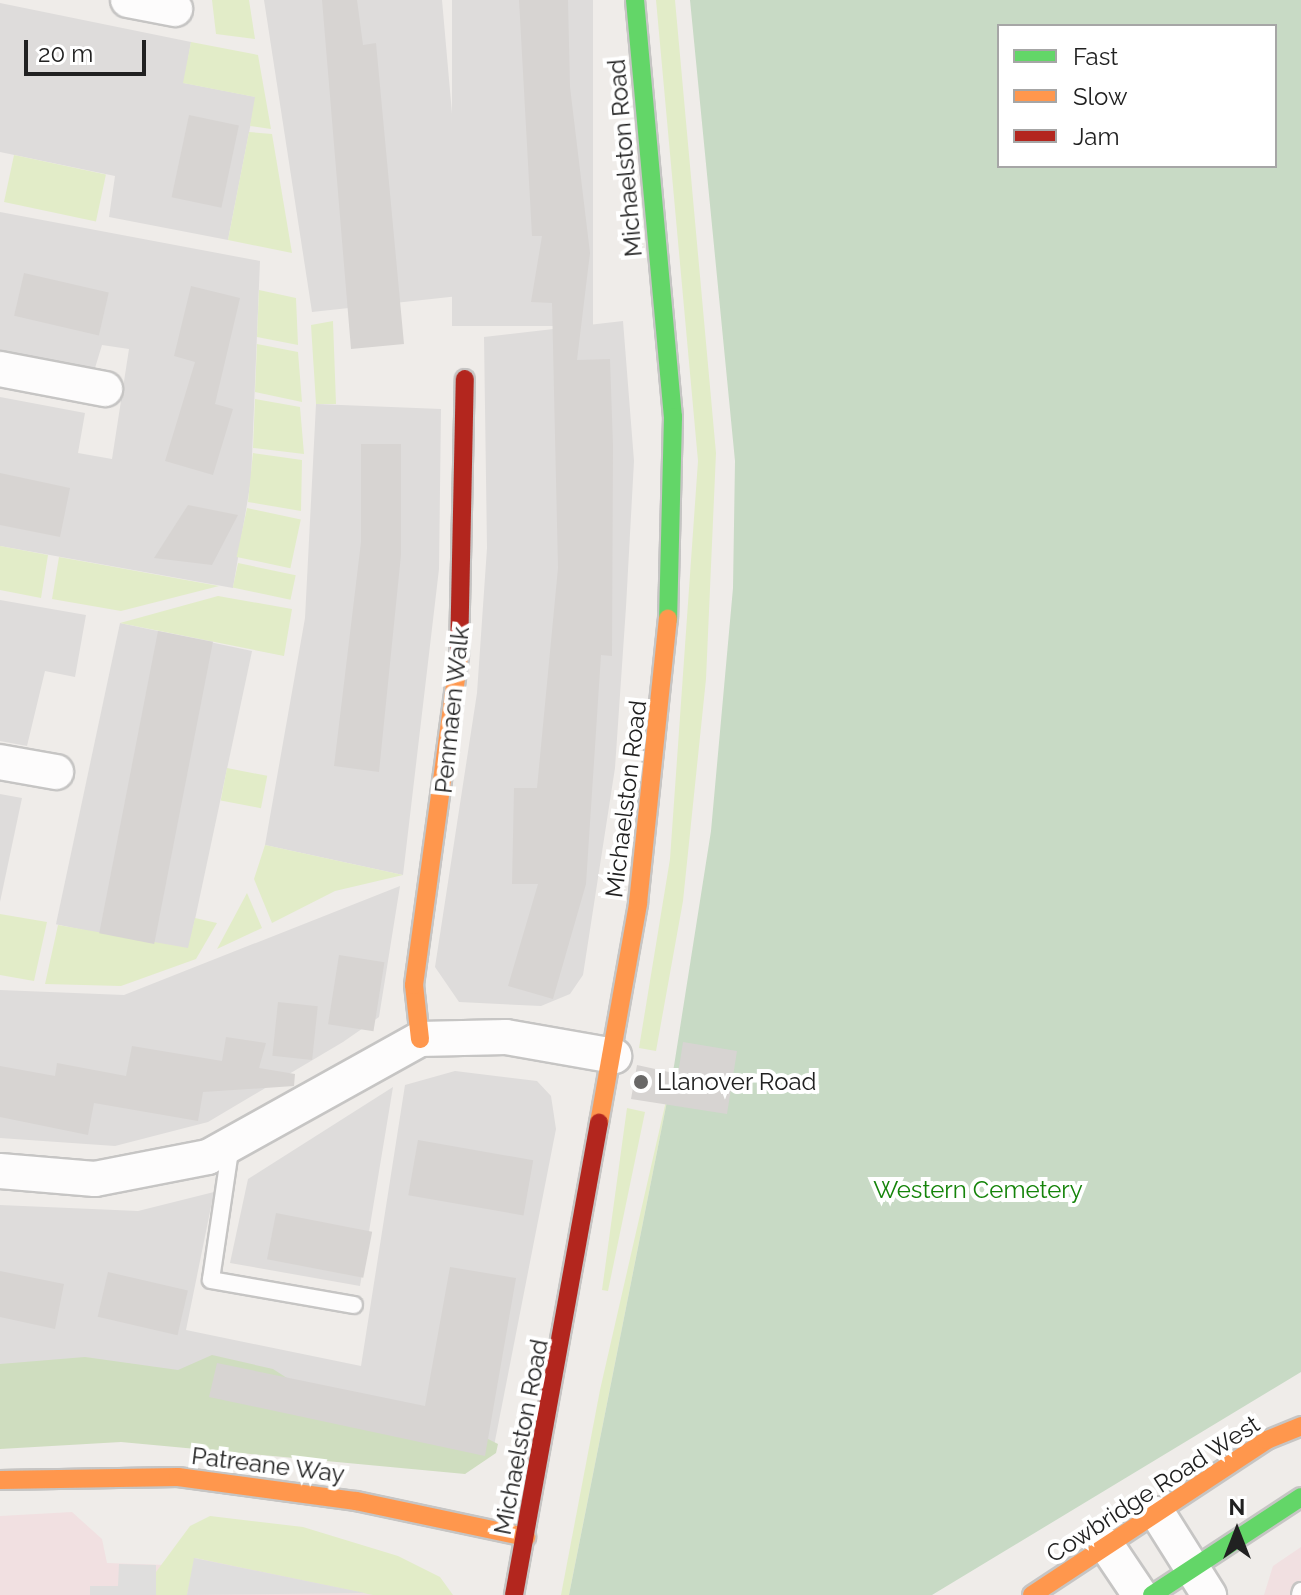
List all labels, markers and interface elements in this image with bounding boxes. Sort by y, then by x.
scale bar [28,24,150,74]
legend [997,24,1277,168]
text: 20 m [38,39,93,68]
text: Fast [1073,42,1118,71]
street label: Michaelston Road [602,58,648,258]
text: Slow [1073,82,1127,111]
text: Jam [1073,122,1119,151]
street label: Penmaen Walk [429,625,475,795]
street label: Michaelston Road [600,699,652,899]
place label: Llanover Road [657,1068,817,1096]
marker: Llanover Road [632,1073,650,1091]
park label: Western Cemetery [873,1176,1083,1204]
street label: Michaelston Road [488,1337,554,1537]
street label: Cowbridge Road West [1041,1409,1265,1569]
street label: Patreane Way [189,1441,347,1489]
north arrow [1197,1491,1277,1571]
text: N [1229,1494,1245,1520]

